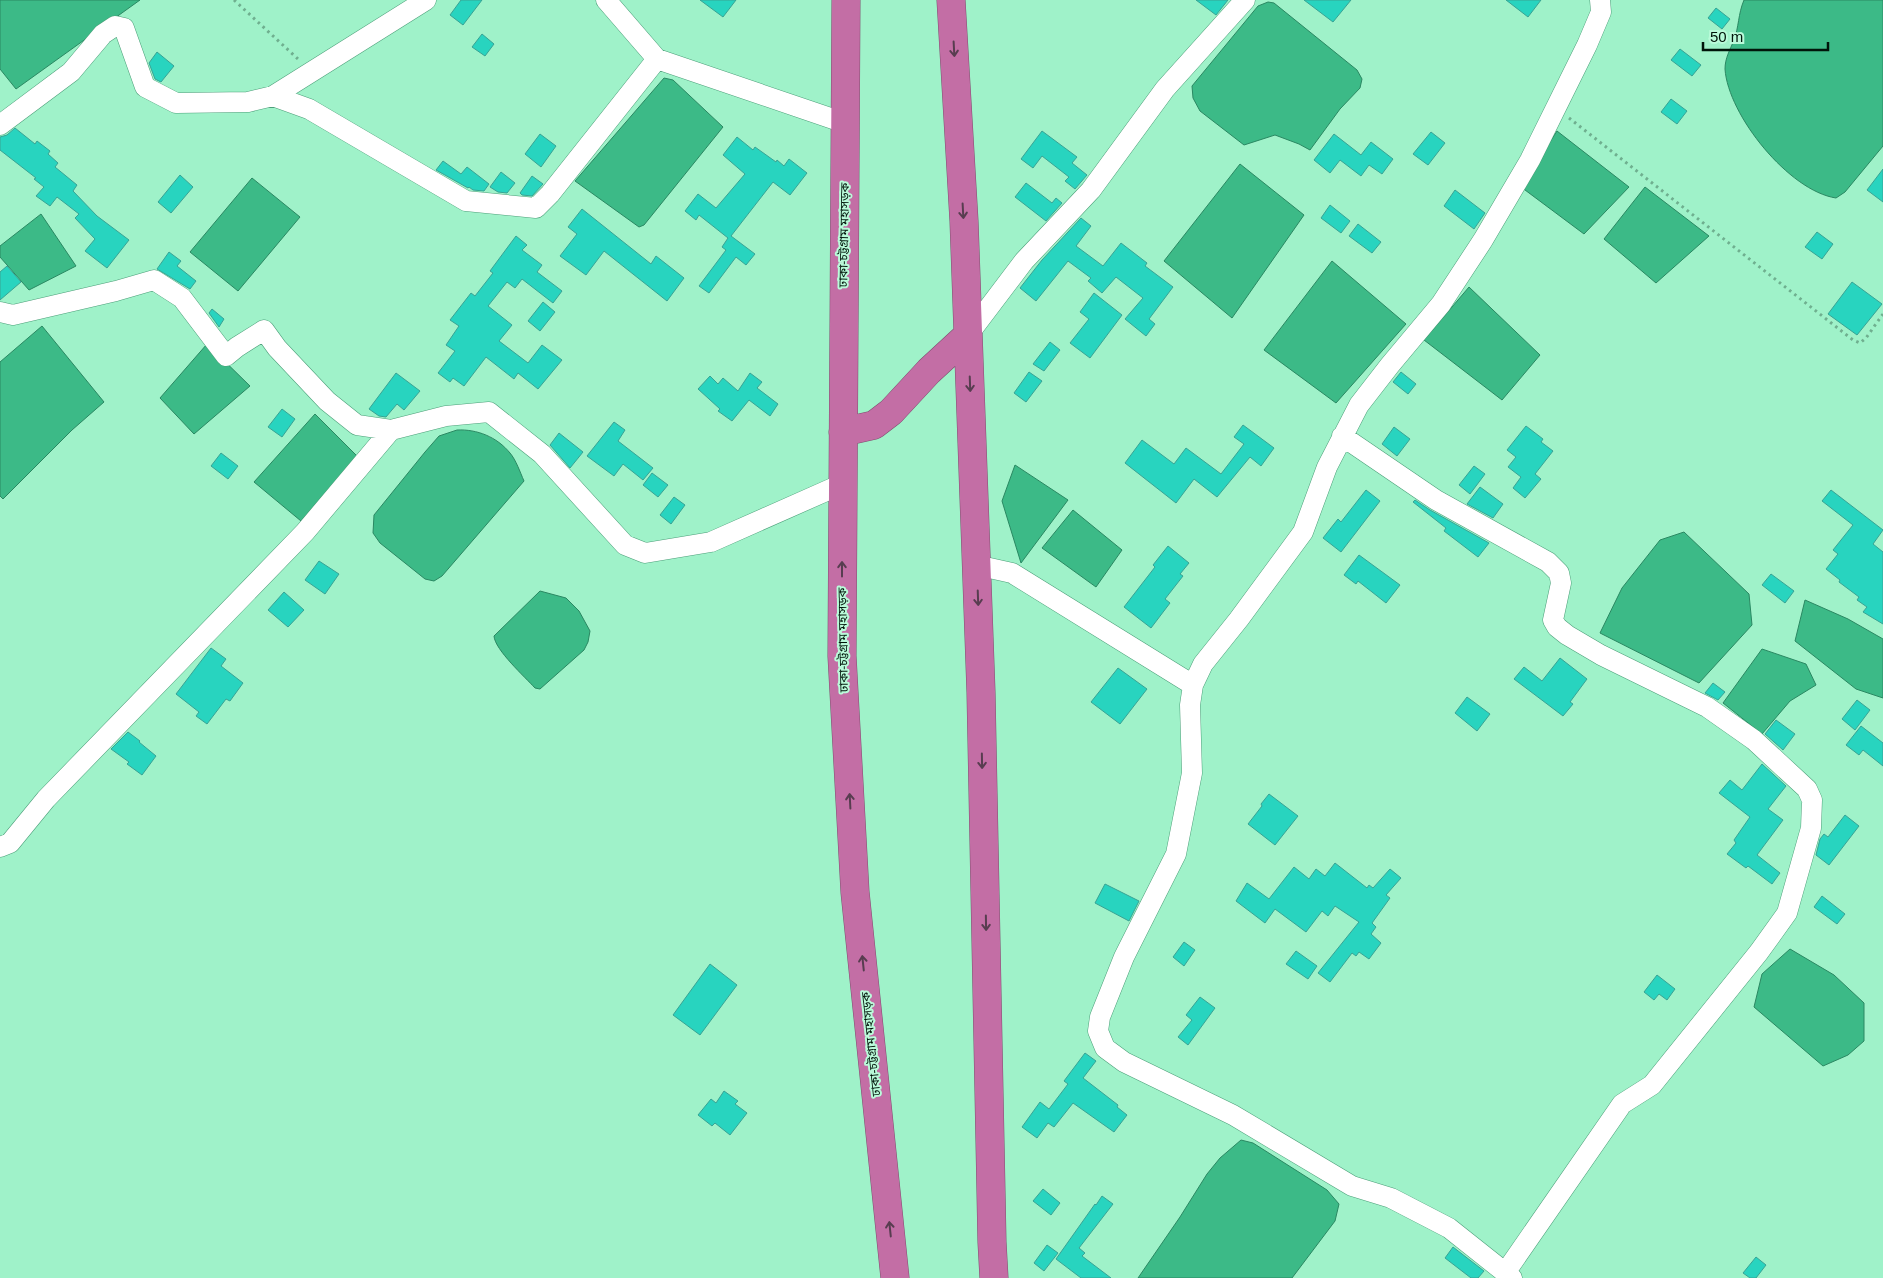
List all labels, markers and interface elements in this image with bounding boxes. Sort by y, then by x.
scale bar [1703,20,1828,52]
text: 50 m [1710,28,1743,45]
one-way arrow [950,40,959,56]
street label: ঢাকা-চট্টগ্রাম মহাসড়ক [835,182,852,288]
one-way arrow [959,203,968,219]
one-way arrow [965,375,974,391]
one-way arrow [837,561,847,578]
street label: ঢাকা-চট্টগ্রাম মহাসড়ক [834,587,851,693]
one-way arrow [973,590,982,606]
one-way arrow [978,753,987,769]
one-way arrow [845,794,855,810]
one-way arrow [981,915,990,931]
one-way arrow [858,956,867,972]
street label: ঢাকা-চট্টগ্রাম মহাসড়ক [858,991,884,1098]
one-way arrow [885,1222,895,1238]

